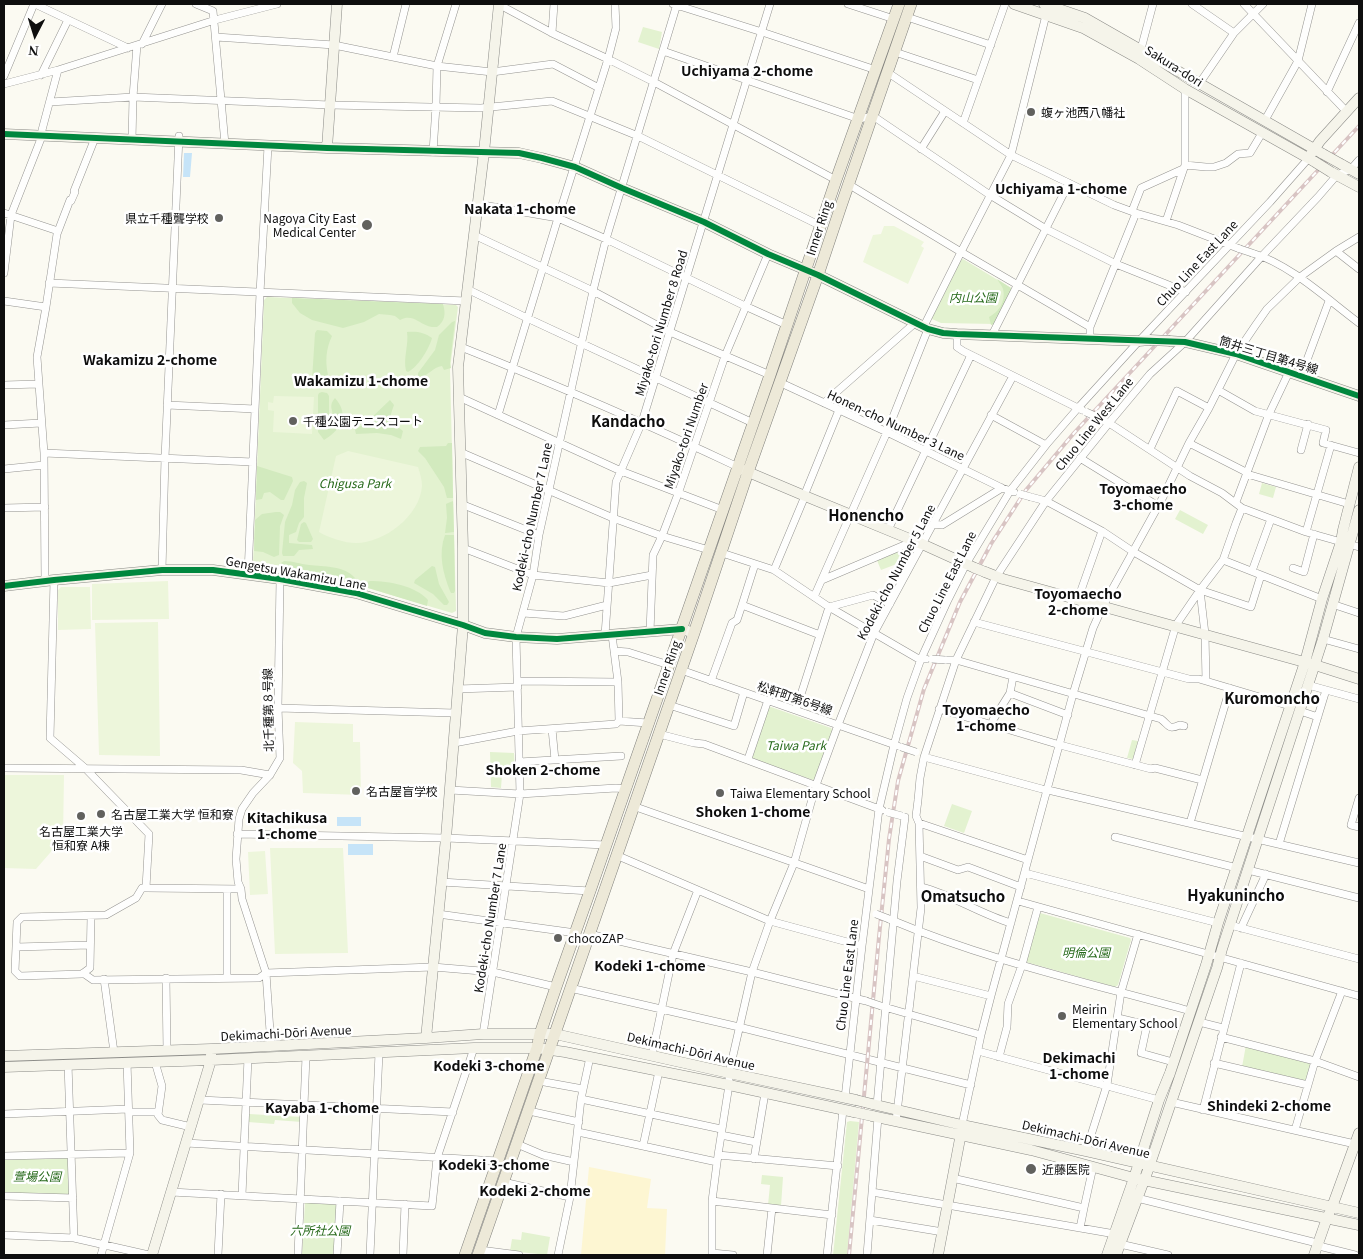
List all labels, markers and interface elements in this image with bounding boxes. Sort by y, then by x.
north arrow [10,10,60,60]
text: N [28,43,39,58]
street label: Sakura-dori [1142,43,1206,89]
district label: Uchiyama 2-chome [681,63,813,79]
place label: 蝮ヶ池西八幡社 [1041,105,1125,119]
marker: 蝮ヶ池西八幡社 [1025,106,1037,118]
district label: Uchiyama 1-chome [995,181,1127,197]
street label: Inner Ring [803,199,835,257]
district label: Nakata 1-chome [464,201,576,217]
place label: 県立千種聾学校 [125,211,209,225]
place label: Nagoya City East Medical Center [263,211,356,239]
marker: 県立千種聾学校 [213,212,225,224]
street label: Chuo Line East Lane [1153,217,1241,309]
marker: Nagoya City East Medical Center [360,218,374,232]
street label: Miyako-tori Number 8 Road [632,248,690,398]
park label: 内山公園 [949,290,997,304]
street label: 筒井三丁目第4号線 [1218,333,1320,377]
district label: Wakamizu 2-chome [83,352,217,368]
district label: Wakamizu 1-chome [294,373,428,389]
street label: Chuo Line West Lane [1052,375,1136,473]
street label: Miyako-tori Number [661,381,711,491]
street label: Honen-cho Number 3 Lane [825,387,967,463]
district label: Kandacho [591,412,665,430]
place label: 千種公園テニスコート [303,414,423,428]
marker: 千種公園テニスコート [287,415,299,427]
street label: Kodeki-cho Number 7 Lane [509,441,555,593]
park label: Chigusa Park [319,476,391,490]
district label: Toyomaecho 3-chome [1099,481,1187,514]
street label: Kodeki-cho Number 5 Lane [854,502,938,642]
district label: Honencho [828,506,904,524]
street label: Chuo Line East Lane [915,529,979,635]
street label: Gengetsu Wakamizu Lane [225,554,367,592]
district label: Toyomaecho 2-chome [1034,586,1122,618]
street label: Inner Ring [651,639,683,697]
street label: 北千種第８号線 [260,668,276,752]
street label: 松軒町第6号線 [755,678,835,718]
district label: Kuromoncho [1224,689,1320,707]
district label: Toyomaecho 1-chome [942,702,1030,734]
park label: Taiwa Park [766,738,826,752]
district label: Shoken 2-chome [486,762,600,778]
place label: 名古屋盲学校 [366,784,438,798]
marker: 名古屋盲学校 [350,785,362,797]
place label: Taiwa Elementary School [730,786,871,800]
marker: Taiwa Elementary School [714,787,726,799]
district label: Shoken 1-chome [696,804,810,820]
place label: 名古屋工業大学 恒和寮 [111,807,234,821]
marker: 名古屋工業大学 恒和寮 [95,808,107,820]
marker: 名古屋工業大学 恒和寮 A棟 [75,810,87,822]
district label: Kitachikusa 1-chome [247,810,327,842]
place label: 名古屋工業大学 恒和寮 A棟 [39,824,123,852]
street label: Kodeki-cho Number 7 Lane [471,842,509,994]
district label: Hyakunincho [1187,886,1285,904]
district label: Omatsucho [921,887,1005,905]
street label: Chuo Line East Lane [833,918,861,1032]
place label: chocoZAP [568,931,624,945]
marker: chocoZAP [552,932,564,944]
park label: 明倫公園 [1062,945,1110,959]
district label: Kodeki 1-chome [594,958,706,974]
place label: Meirin Elementary School [1072,1002,1178,1030]
marker: Meirin Elementary School [1056,1010,1068,1022]
street label: Dekimachi-Dōri Avenue [220,1022,352,1044]
street label: Dekimachi-Dōri Avenue [626,1029,756,1073]
district label: Dekimachi 1-chome [1042,1050,1116,1082]
district label: Kodeki 3-chome [433,1058,545,1074]
district label: Shindeki 2-chome [1207,1098,1331,1114]
district label: Kayaba 1-chome [265,1100,379,1116]
street label: Dekimachi-Dōri Avenue [1021,1117,1151,1161]
district label: Kodeki 3-chome [438,1157,550,1173]
marker: 近藤医院 [1024,1162,1038,1176]
place label: 近藤医院 [1042,1162,1090,1176]
park label: 萱場公園 [13,1169,61,1183]
district label: Kodeki 2-chome [479,1183,591,1199]
park label: 六所社公園 [290,1223,350,1237]

